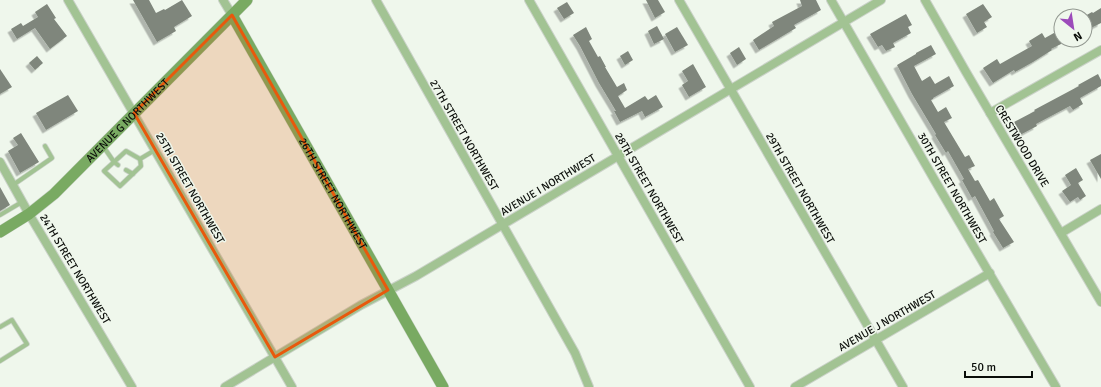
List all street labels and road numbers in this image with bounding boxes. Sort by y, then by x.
street label: AVENUE G NORTHWEST [83,75,172,165]
street label: 27TH STREET NORTHWEST [427,77,501,193]
street label: CRESTWOOD DRIVE [992,103,1052,189]
street label: 25TH STREET NORTHWEST [153,130,227,246]
street label: 28TH STREET NORTHWEST [612,130,686,246]
street label: 29TH STREET NORTHWEST [763,130,837,246]
street label: 30TH STREET NORTHWEST [915,130,989,246]
street label: 26TH STREET NORTHWEST [296,135,370,252]
street label: AVENUE I NORTHWEST [498,151,598,219]
street label: 24TH STREET NORTHWEST [37,212,113,327]
street label: AVENUE J NORTHWEST [836,287,939,354]

